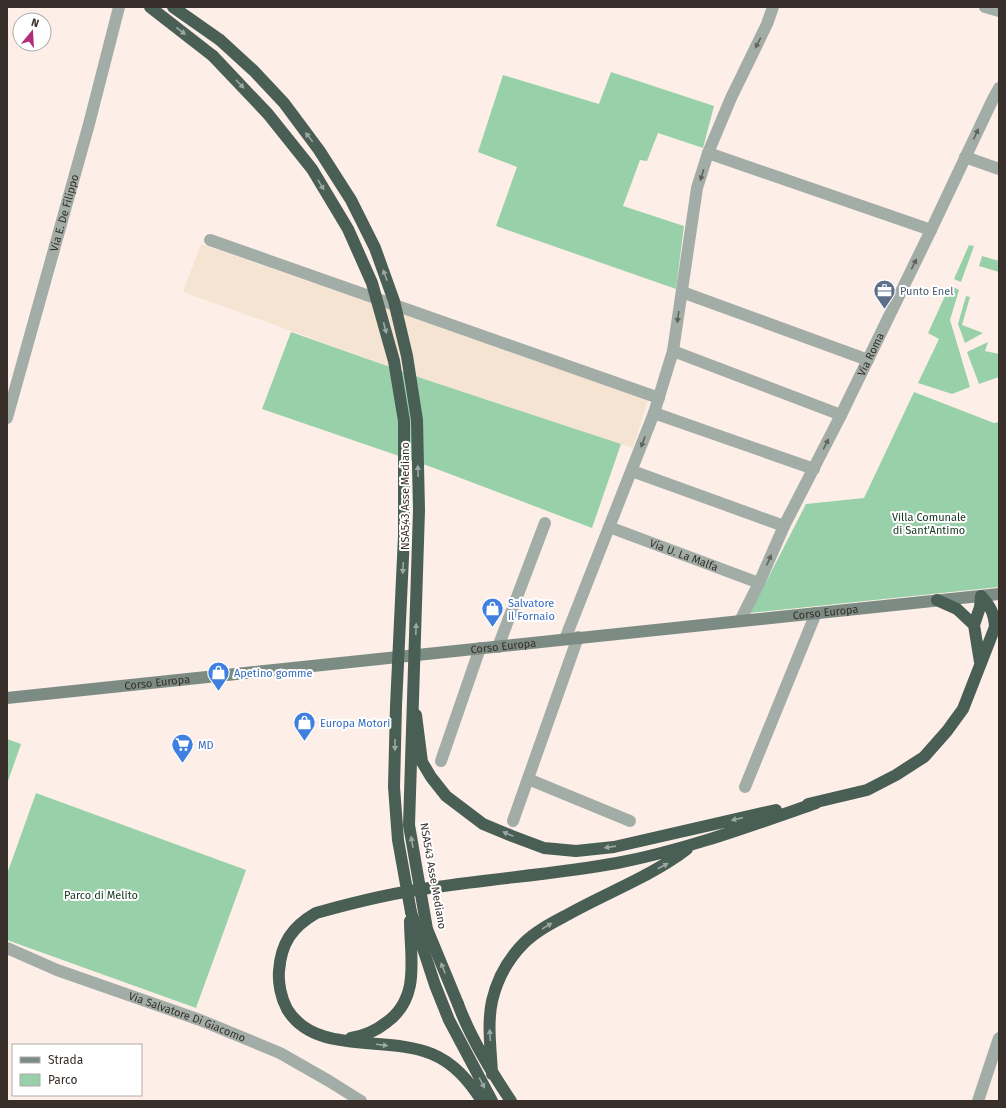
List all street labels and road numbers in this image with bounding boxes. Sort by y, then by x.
street label: Via E. De Filippo [47,173,81,253]
street label: Via Roma [855,331,887,378]
street label: NSA543 Asse Mediano [399,442,412,550]
street label: Via U. La Malfa [648,536,720,574]
street label: Corso Europa [792,602,859,622]
street label: Corso Europa [470,636,537,656]
street label: Corso Europa [124,672,191,692]
street label: NSA543 Asse Mediano [417,822,449,930]
street label: Via Salvatore Di Giacomo [127,989,248,1045]

